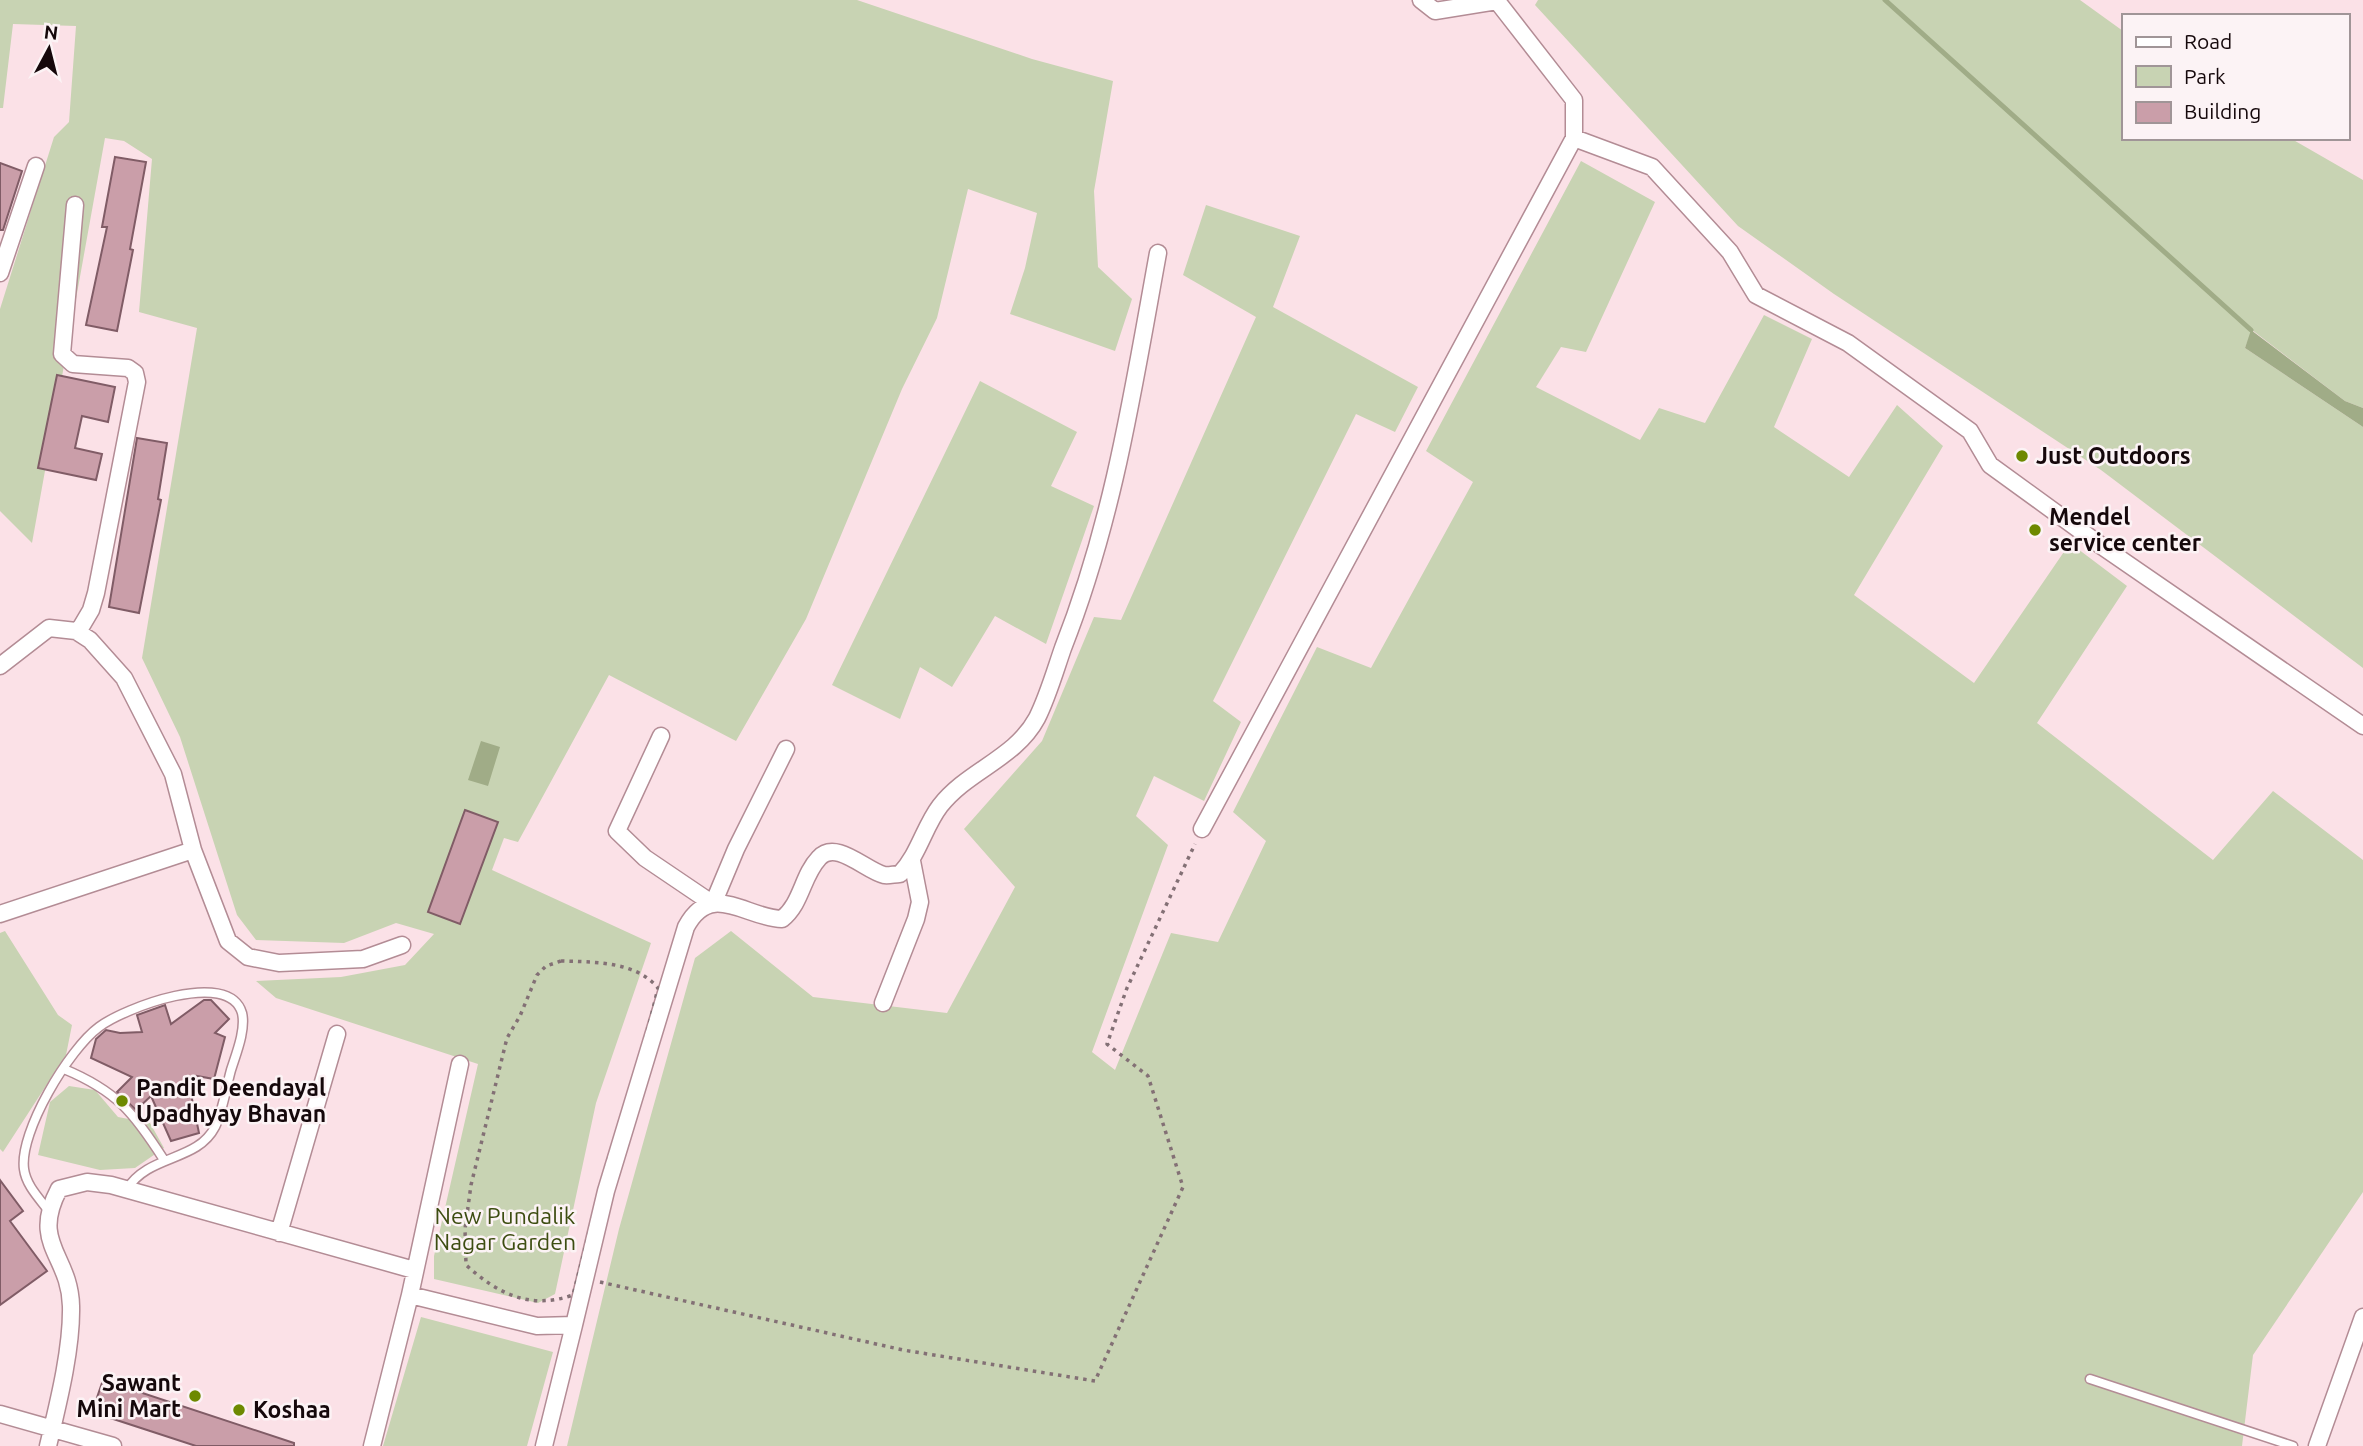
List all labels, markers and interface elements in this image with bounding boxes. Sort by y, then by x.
north arrow [14,14,84,84]
legend [2122,14,2349,140]
text: N [43,20,59,44]
text: Road [2184,29,2232,53]
text: Park [2184,64,2226,88]
text: Building [2184,99,2261,123]
place label: Just Outdoors [2036,443,2191,468]
marker: Just Outdoors [2014,448,2030,464]
place label: Mendel service center [2049,504,2202,555]
marker: Mendel service center [2027,522,2043,538]
place label: Pandit Deendayal Upadhyay Bhavan [136,1075,326,1126]
marker: Pandit Deendayal Upadhyay Bhavan [114,1093,130,1109]
park label: New Pundalik Nagar Garden [434,1203,576,1254]
place label: Sawant Mini Mart [77,1370,181,1421]
marker: Sawant Mini Mart [187,1388,203,1404]
place label: Koshaa [253,1397,331,1422]
marker: Koshaa [231,1402,247,1418]

